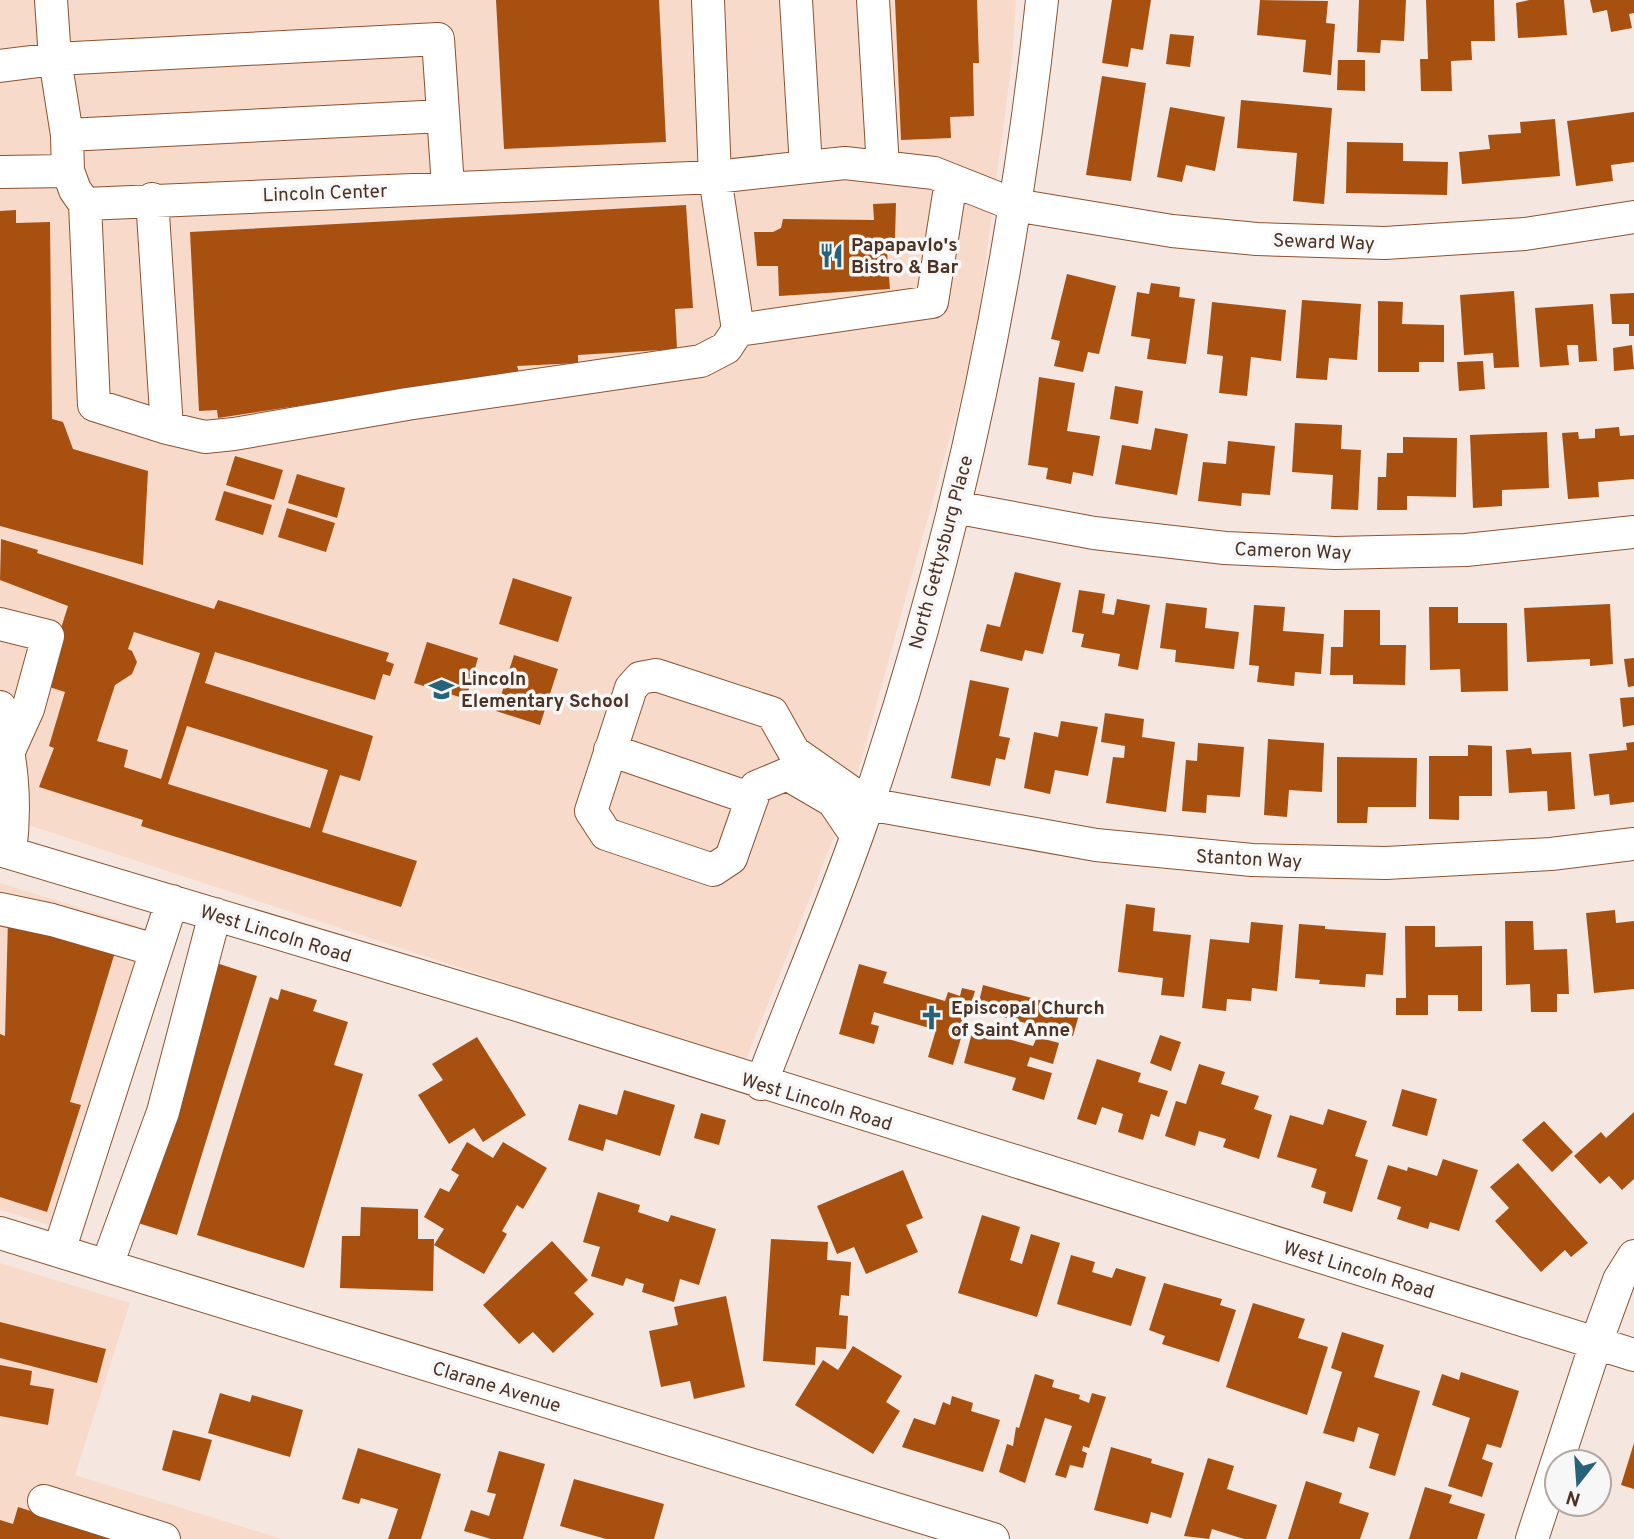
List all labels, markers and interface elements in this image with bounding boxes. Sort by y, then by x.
street label: Lincoln Center [262,180,388,208]
street label: Seward Way [1273,229,1375,257]
place label: Papapavlo's Bistro & Bar [851,234,958,280]
restaurant icon: Papapavlo's Bistro & Bar [817,241,845,269]
street label: North Gettysburg Place [904,453,979,652]
street label: Cameron Way [1234,538,1352,566]
place label: Lincoln Elementary School [461,668,629,714]
school or university icon: Lincoln Elementary School [427,675,455,703]
street label: Stanton Way [1195,845,1303,875]
street label: West Lincoln Road [197,901,354,969]
place label: Episcopal Church of Saint Anne [951,997,1105,1043]
church icon: Episcopal Church of Saint Anne [917,1004,945,1032]
street label: West Lincoln Road [738,1069,895,1137]
street label: West Lincoln Road [1280,1237,1437,1305]
street label: Clarane Avenue [429,1357,564,1419]
north arrow [1543,1448,1613,1518]
text: N [1564,1484,1584,1511]

